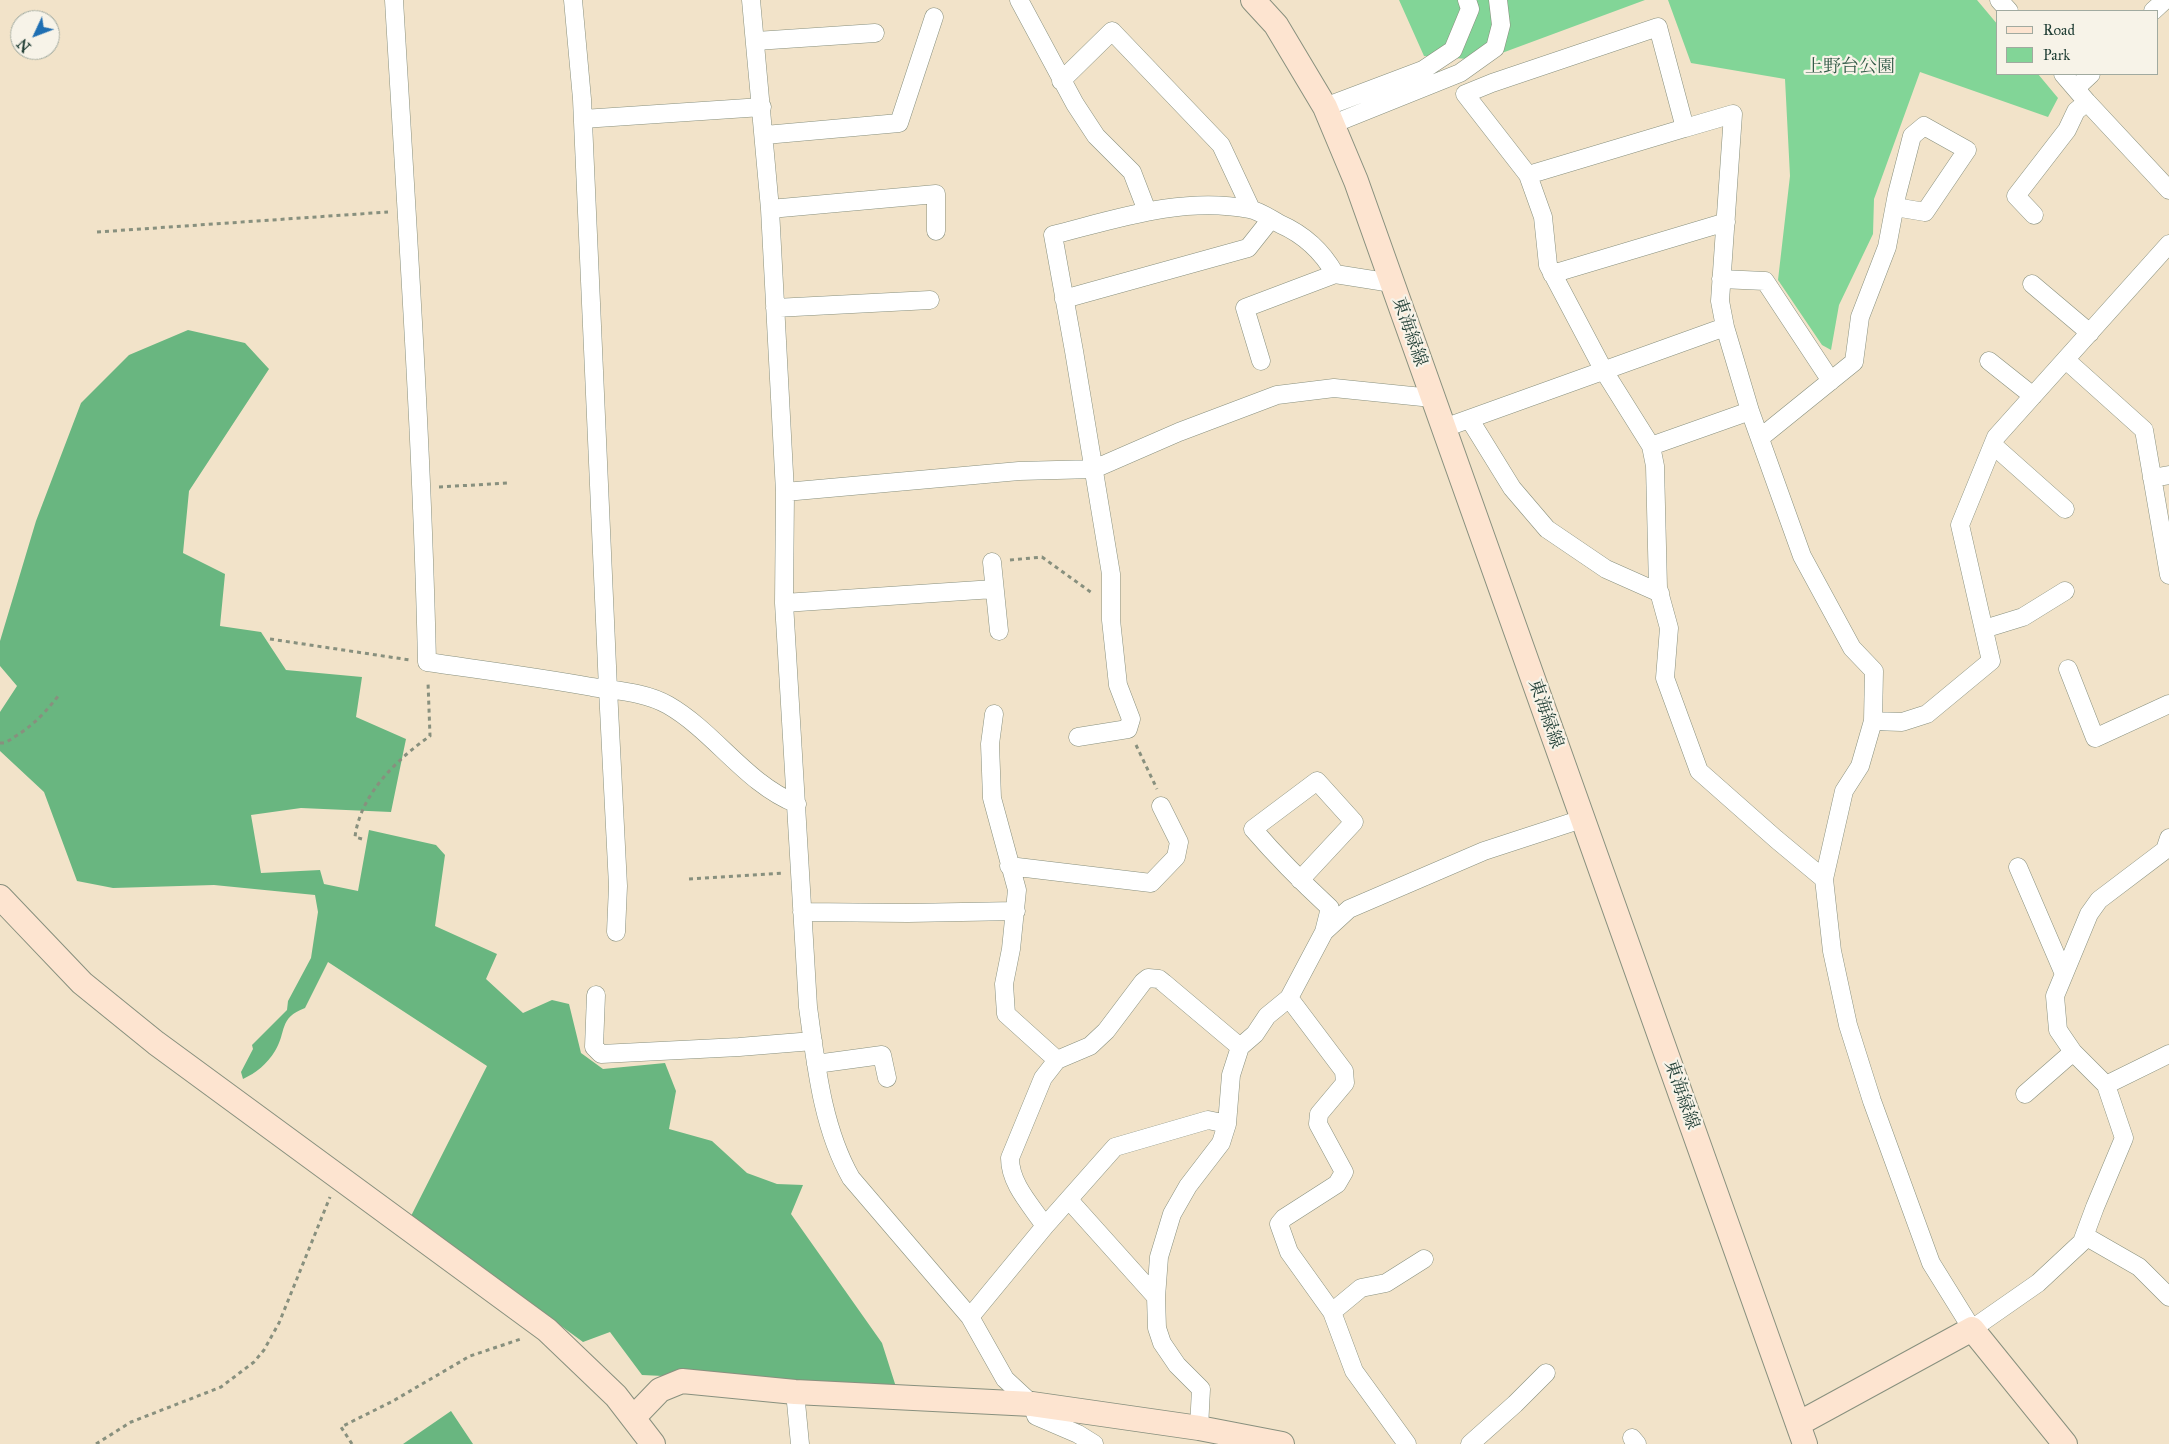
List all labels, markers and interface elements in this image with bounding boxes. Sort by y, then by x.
north arrow [10,10,60,60]
legend [1996,10,2159,75]
text: Road [2043,21,2075,39]
text: N [14,35,35,55]
text: Park [2043,46,2070,64]
park label: 上野台公園 [1805,57,1895,79]
street label: 東海緑線 [1387,294,1431,370]
street label: 東海緑線 [1523,676,1567,752]
street label: 東海緑線 [1659,1057,1703,1133]

